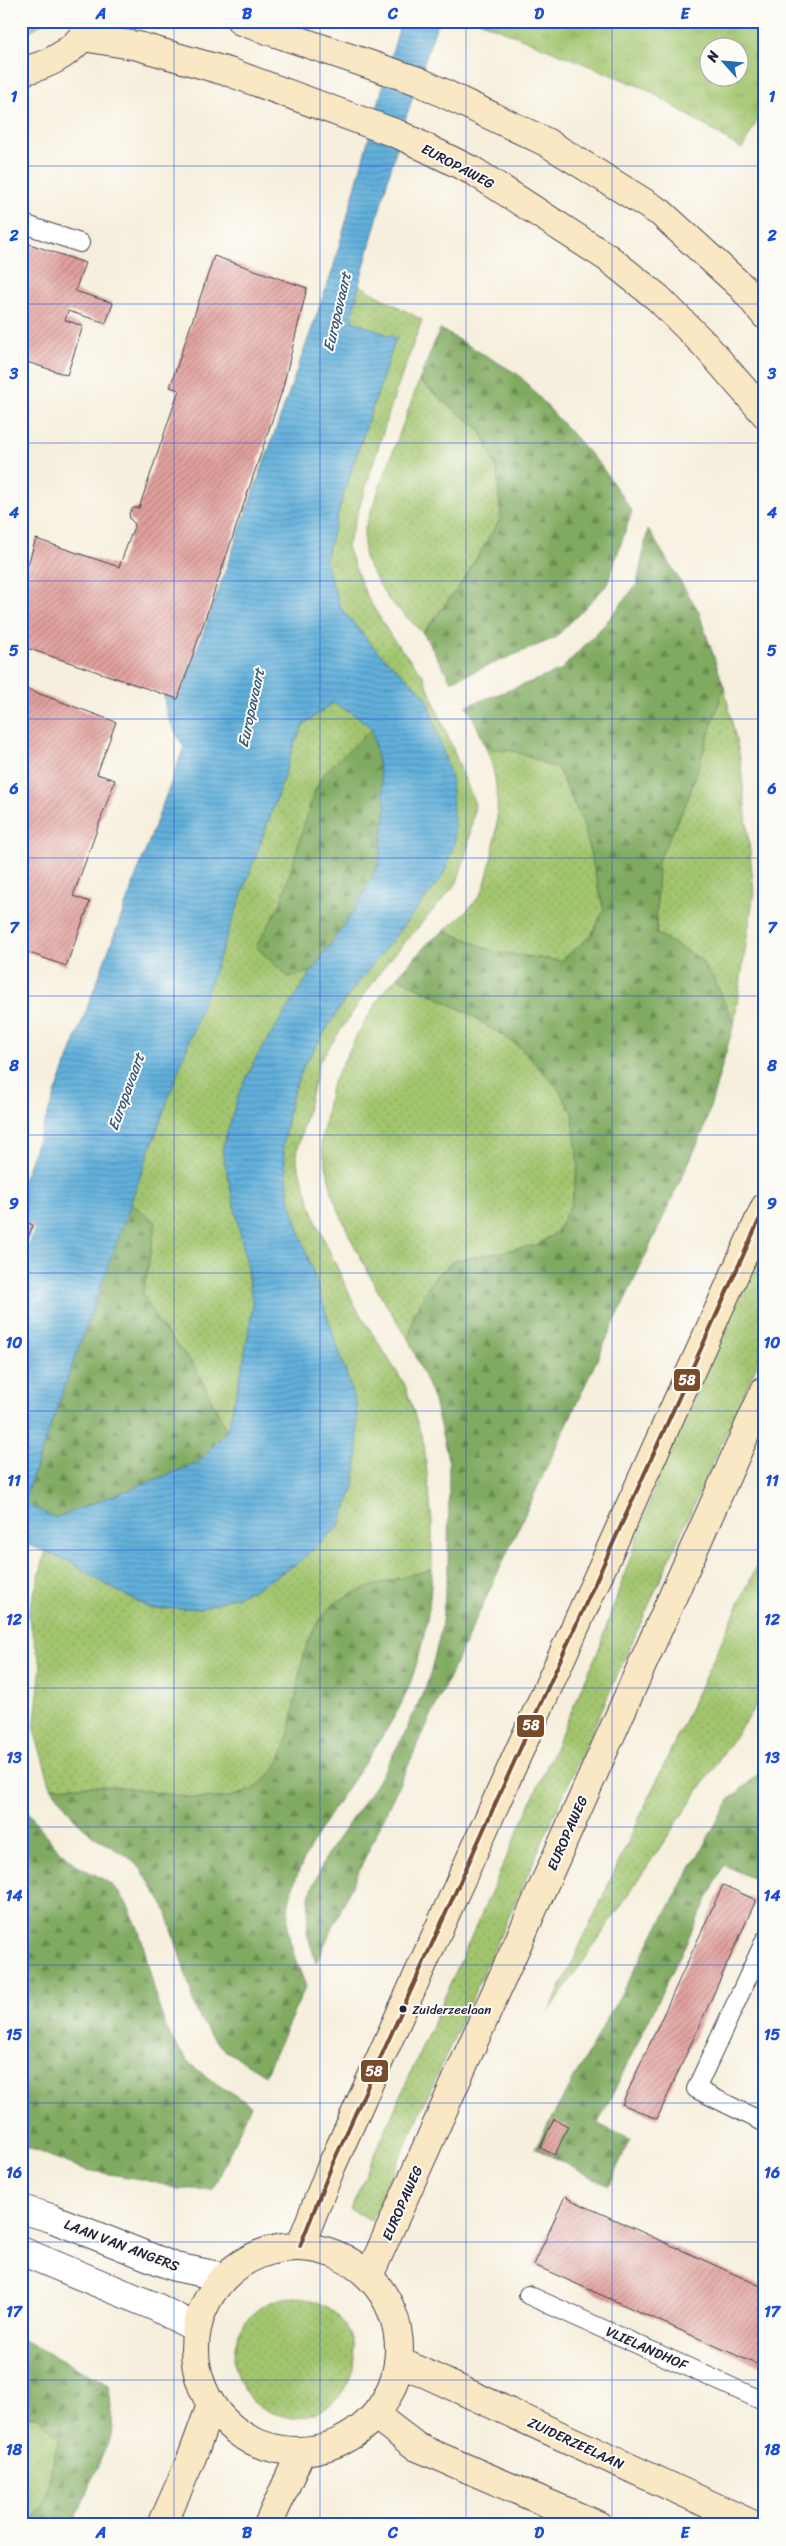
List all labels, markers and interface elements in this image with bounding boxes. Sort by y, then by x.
text: A [95,0,106,28]
text: B [242,0,253,28]
text: C [387,0,399,28]
text: D [534,0,544,28]
text: E [681,0,691,28]
north arrow [698,38,748,88]
text: N [699,46,726,67]
text: 1 [11,82,18,111]
text: 1 [769,82,776,111]
street label: EUROPAWEG [417,137,499,196]
text: 2 [8,221,19,250]
text: 2 [766,221,777,250]
water label: Europavaart [315,269,359,354]
text: 3 [9,359,19,388]
text: 3 [767,359,777,388]
text: 4 [8,498,19,527]
text: 4 [766,498,777,527]
text: 5 [9,636,19,665]
text: 5 [767,636,777,665]
water label: Europavaart [230,665,272,750]
text: 6 [8,774,19,803]
text: 6 [766,774,777,803]
text: 7 [9,913,20,942]
text: 7 [767,913,778,942]
water label: Europavaart [100,1048,152,1134]
text: 8 [8,1051,19,1080]
text: 8 [766,1051,777,1080]
text: 9 [9,1189,19,1218]
text: 9 [767,1189,777,1218]
text: 10 [6,1328,22,1357]
text: 10 [764,1328,780,1357]
line badge: 58 [673,1368,701,1392]
text: 58 [679,1368,696,1393]
text: 11 [7,1466,21,1495]
text: 11 [765,1466,779,1495]
text: 12 [6,1605,23,1634]
text: 12 [764,1605,781,1634]
text: 58 [523,1713,540,1738]
line badge: 58 [516,1714,545,1738]
text: 13 [6,1743,22,1772]
text: 13 [764,1743,780,1772]
street label: EUROPAWEG [540,1792,595,1875]
text: 14 [6,1881,22,1910]
text: 14 [764,1881,780,1910]
place label: Zuiderzeelaan [412,1998,491,2021]
marker: Zuiderzeelaan [398,2004,408,2014]
text: 15 [6,2020,23,2049]
text: 15 [764,2020,781,2049]
line badge: 58 [360,2059,389,2083]
text: 58 [366,2059,383,2084]
text: 16 [6,2158,22,2187]
text: 16 [764,2158,780,2187]
street label: EUROPAWEG [375,2162,430,2245]
street label: LAAN VAN ANGERS [60,2212,183,2279]
text: 17 [6,2297,24,2326]
text: 17 [764,2297,782,2326]
street label: VLIELANDHOF [602,2319,693,2378]
street label: ZUIDERZEELAAN [523,2410,628,2477]
text: 18 [6,2435,23,2464]
text: 18 [764,2435,781,2464]
text: A [95,2518,106,2546]
text: B [242,2518,253,2546]
text: C [387,2518,399,2546]
text: D [534,2518,544,2546]
text: E [681,2518,691,2546]

